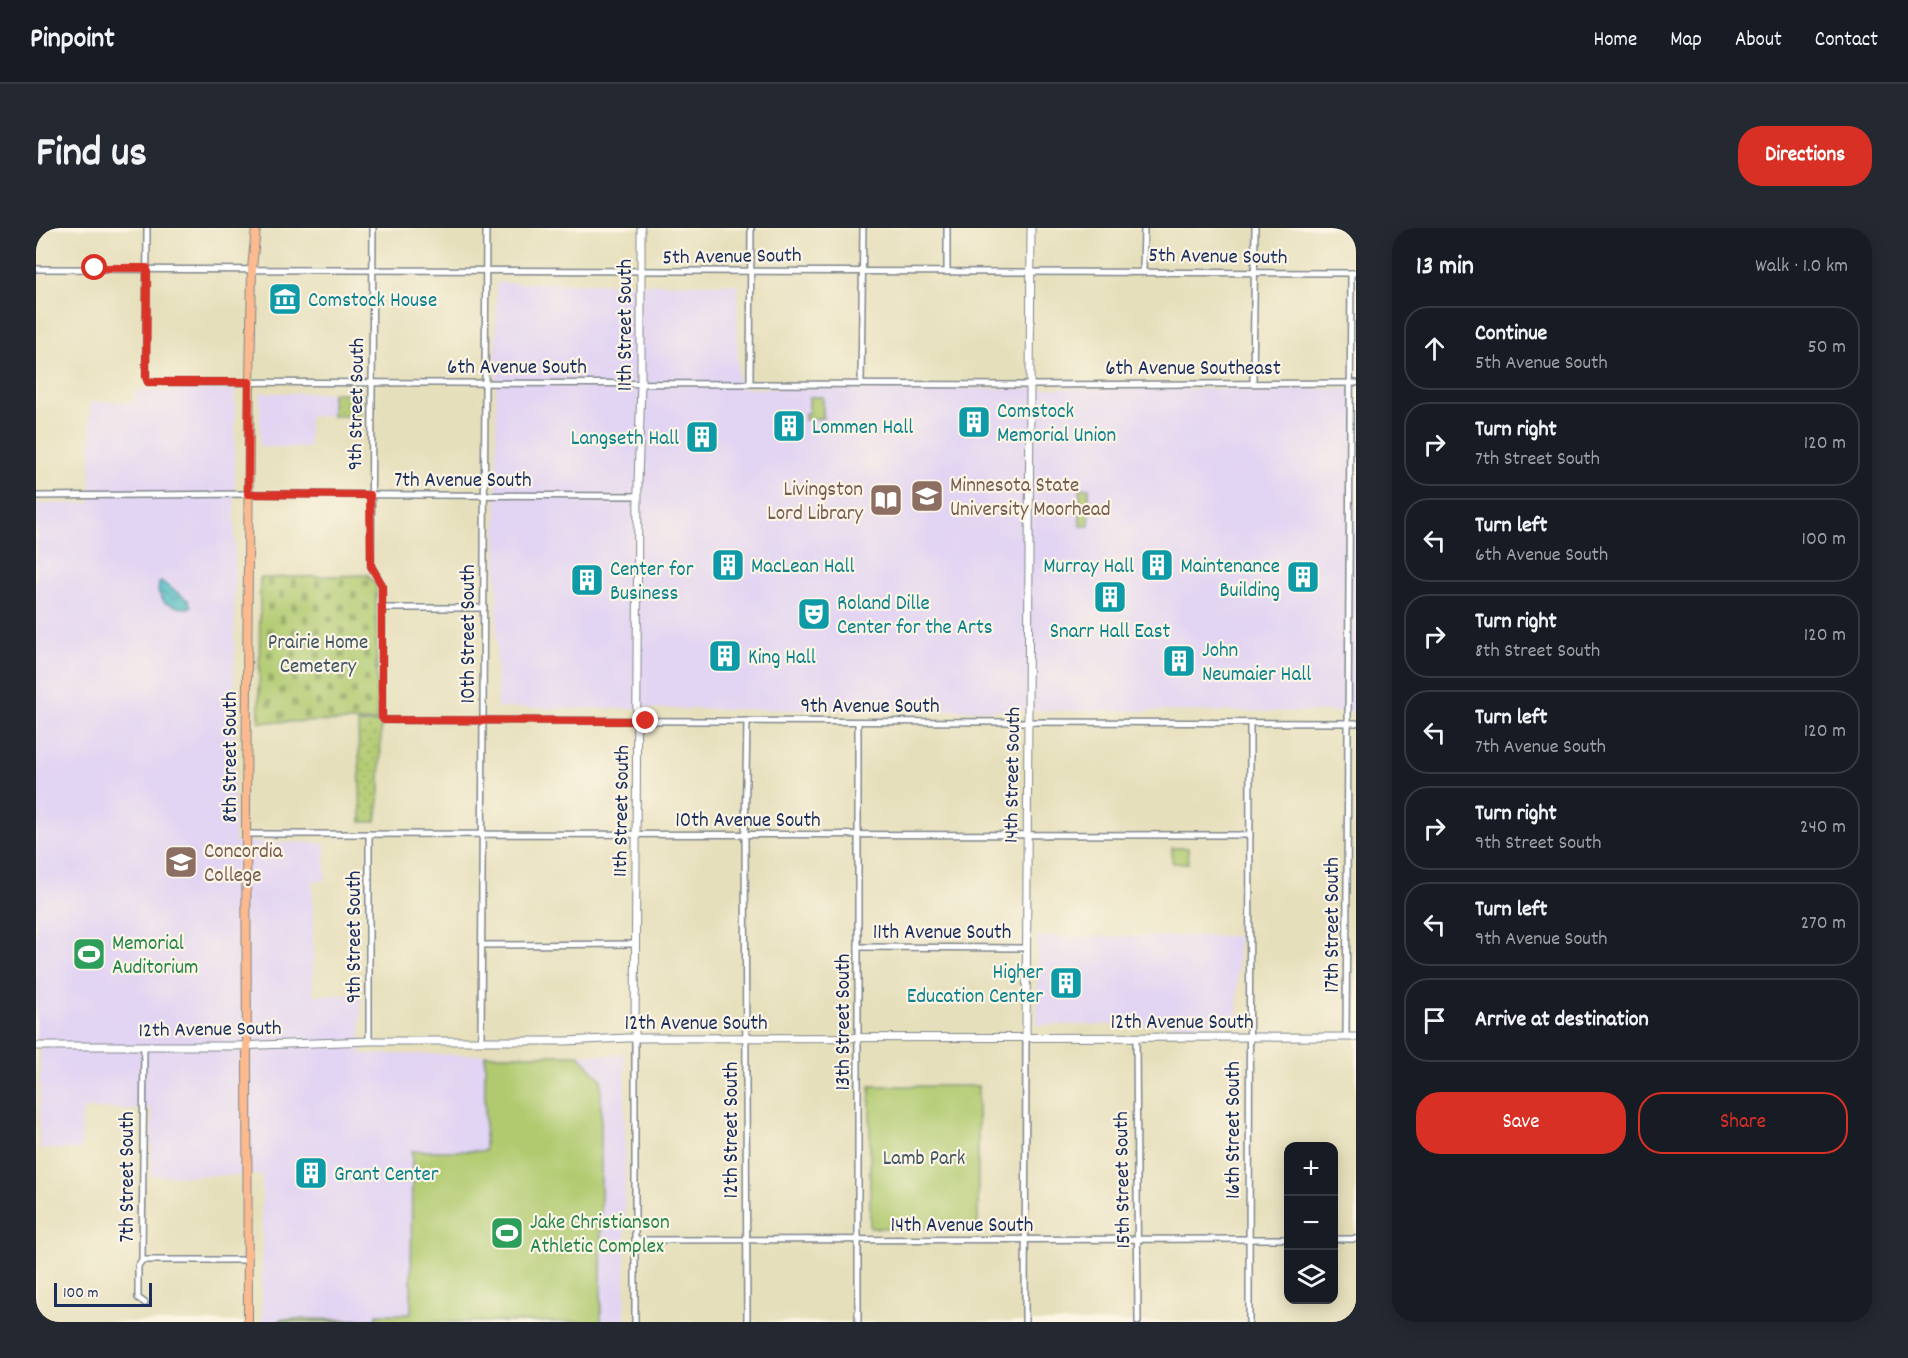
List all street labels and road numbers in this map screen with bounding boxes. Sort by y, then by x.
street label: 5th Avenue South [662,242,802,274]
street label: 5th Avenue South [1148,242,1288,274]
street label: 11th Street South [612,259,642,391]
street label: 9th Street South [342,337,374,471]
street label: 6th Avenue South [447,354,587,384]
street label: 6th Avenue Southeast [1105,355,1281,385]
street label: 7th Avenue South [394,467,532,497]
street label: 10th Street South [455,564,485,704]
street label: 8th Street South [217,691,247,823]
street label: 9th Avenue South [800,693,940,723]
street label: 14th Street South [998,707,1030,843]
street label: 11th Street South [607,745,639,877]
street label: 10th Avenue South [675,807,821,837]
street label: 17th Street South [1319,857,1349,993]
street label: 9th Street South [341,871,371,1003]
street label: 11th Avenue South [873,919,1011,949]
street label: 13th Street South [830,954,860,1090]
street label: 12th Avenue South [1110,1009,1254,1039]
street label: 12th Avenue South [624,1010,768,1040]
street label: 12th Avenue South [138,1015,282,1047]
street label: 16th Street South [1220,1061,1250,1199]
street label: 12th Street South [718,1062,748,1198]
street label: 7th Street South [114,1111,144,1243]
street label: 15th Street South [1108,1111,1140,1249]
street label: 14th Avenue South [891,1212,1033,1242]

